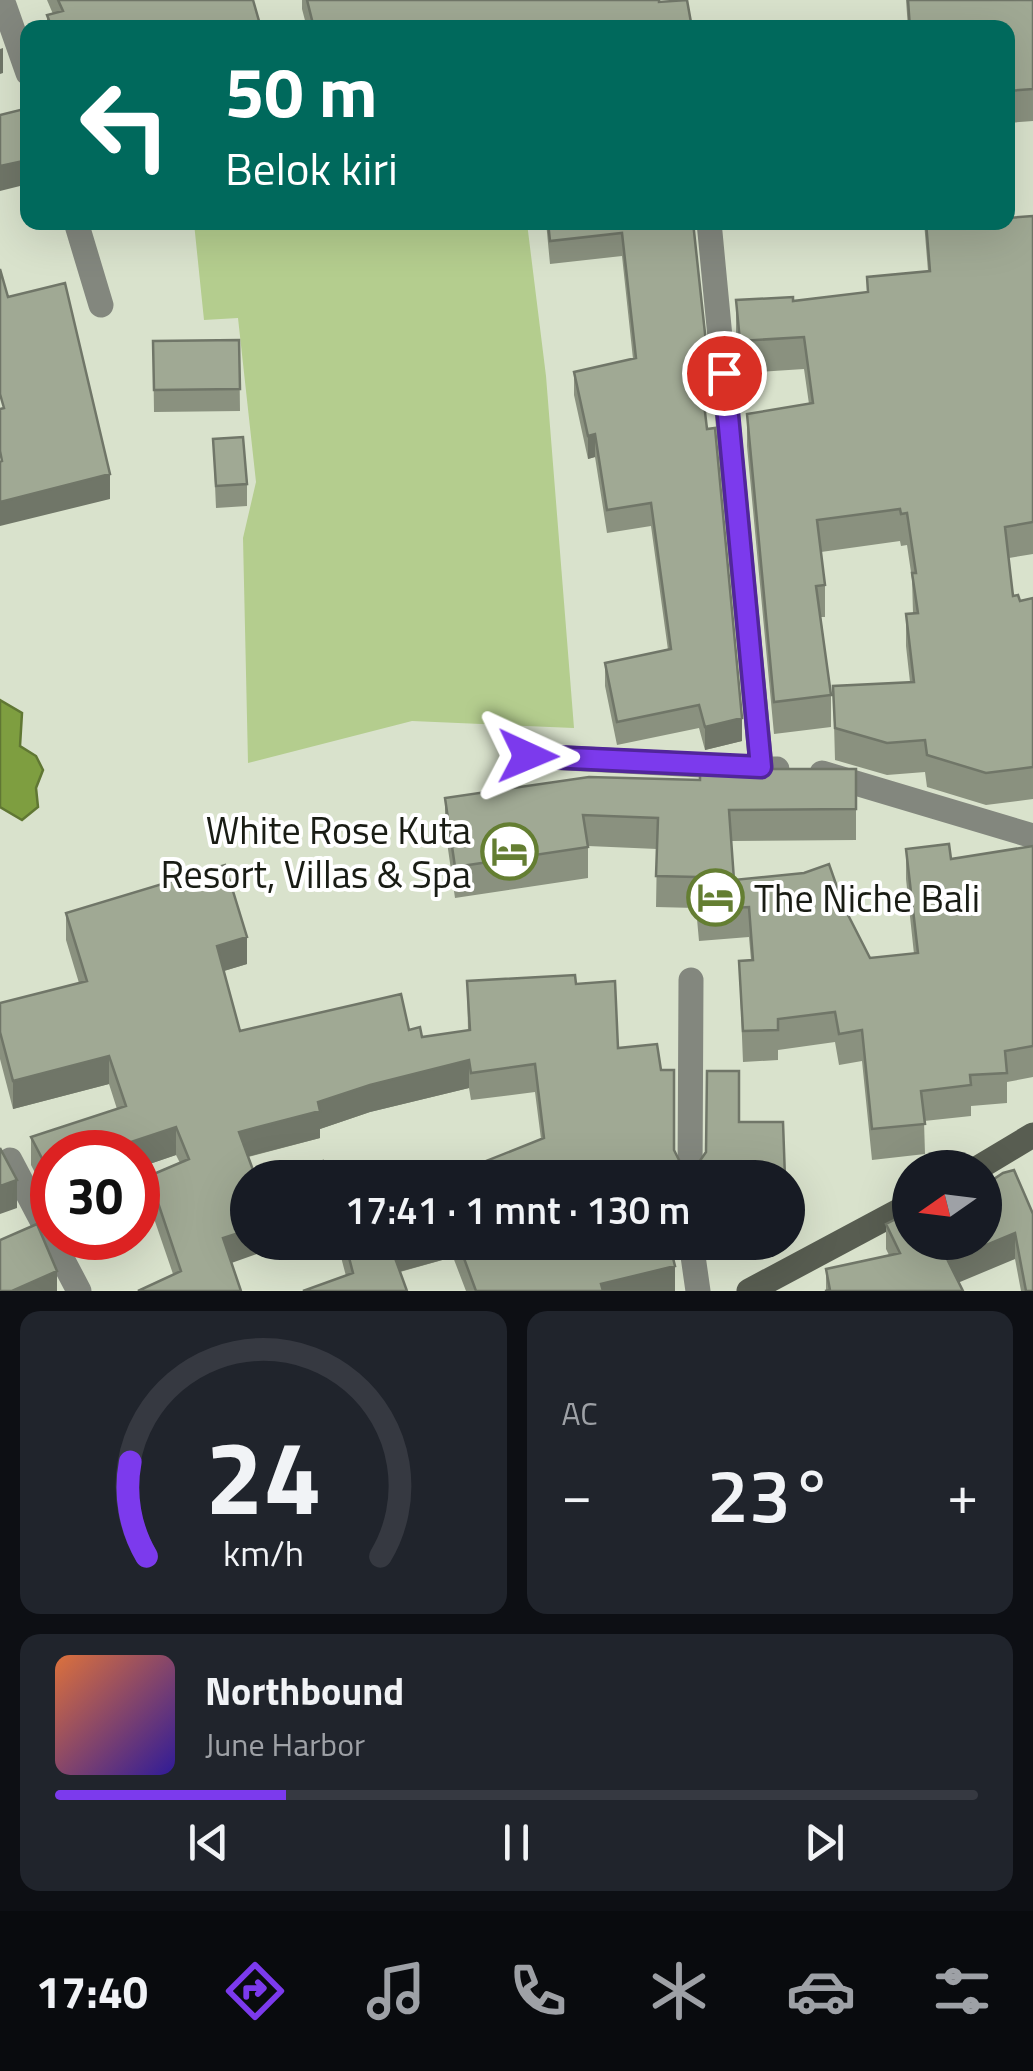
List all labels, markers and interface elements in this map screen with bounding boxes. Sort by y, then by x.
text: 50 m [225,38,378,144]
icon: left [60,60,190,190]
text: Belok kiri [225,134,398,202]
pin [682,331,767,416]
icon: arrive [697,346,752,401]
position arrow [476,704,580,808]
place label: White Rose Kuta Resort, Villas & Spa [160,801,471,903]
hotel icon: White Rose Kuta Resort, Villas & Spa [480,822,540,882]
hotel icon: The Niche Bali [685,868,745,928]
place label: The Niche Bali [754,869,980,927]
speed limit sign: 30 [30,1130,160,1260]
north arrow [892,1150,1002,1260]
map controls [892,1150,1002,1260]
text: 17:41 · 1 mnt · 130 m [345,1181,690,1239]
text: AC [562,1389,598,1437]
text: 24 [205,1396,321,1554]
text: 23° [707,1437,833,1551]
text: − [562,1452,592,1535]
text: + [947,1452,978,1535]
text: km/h [223,1525,304,1580]
text: Northbound [205,1662,404,1720]
text: June Harbor [205,1720,365,1768]
icon: previous [181,1815,236,1870]
icon: pause [489,1815,544,1870]
icon: next [797,1815,852,1870]
icon: directions [220,1956,290,2026]
icon: music [361,1956,431,2026]
icon: phone [503,1956,573,2026]
icon: climate [644,1956,714,2026]
icon: car [786,1956,856,2026]
icon: filters [927,1956,997,2026]
text: 17:40 [36,1957,148,2025]

